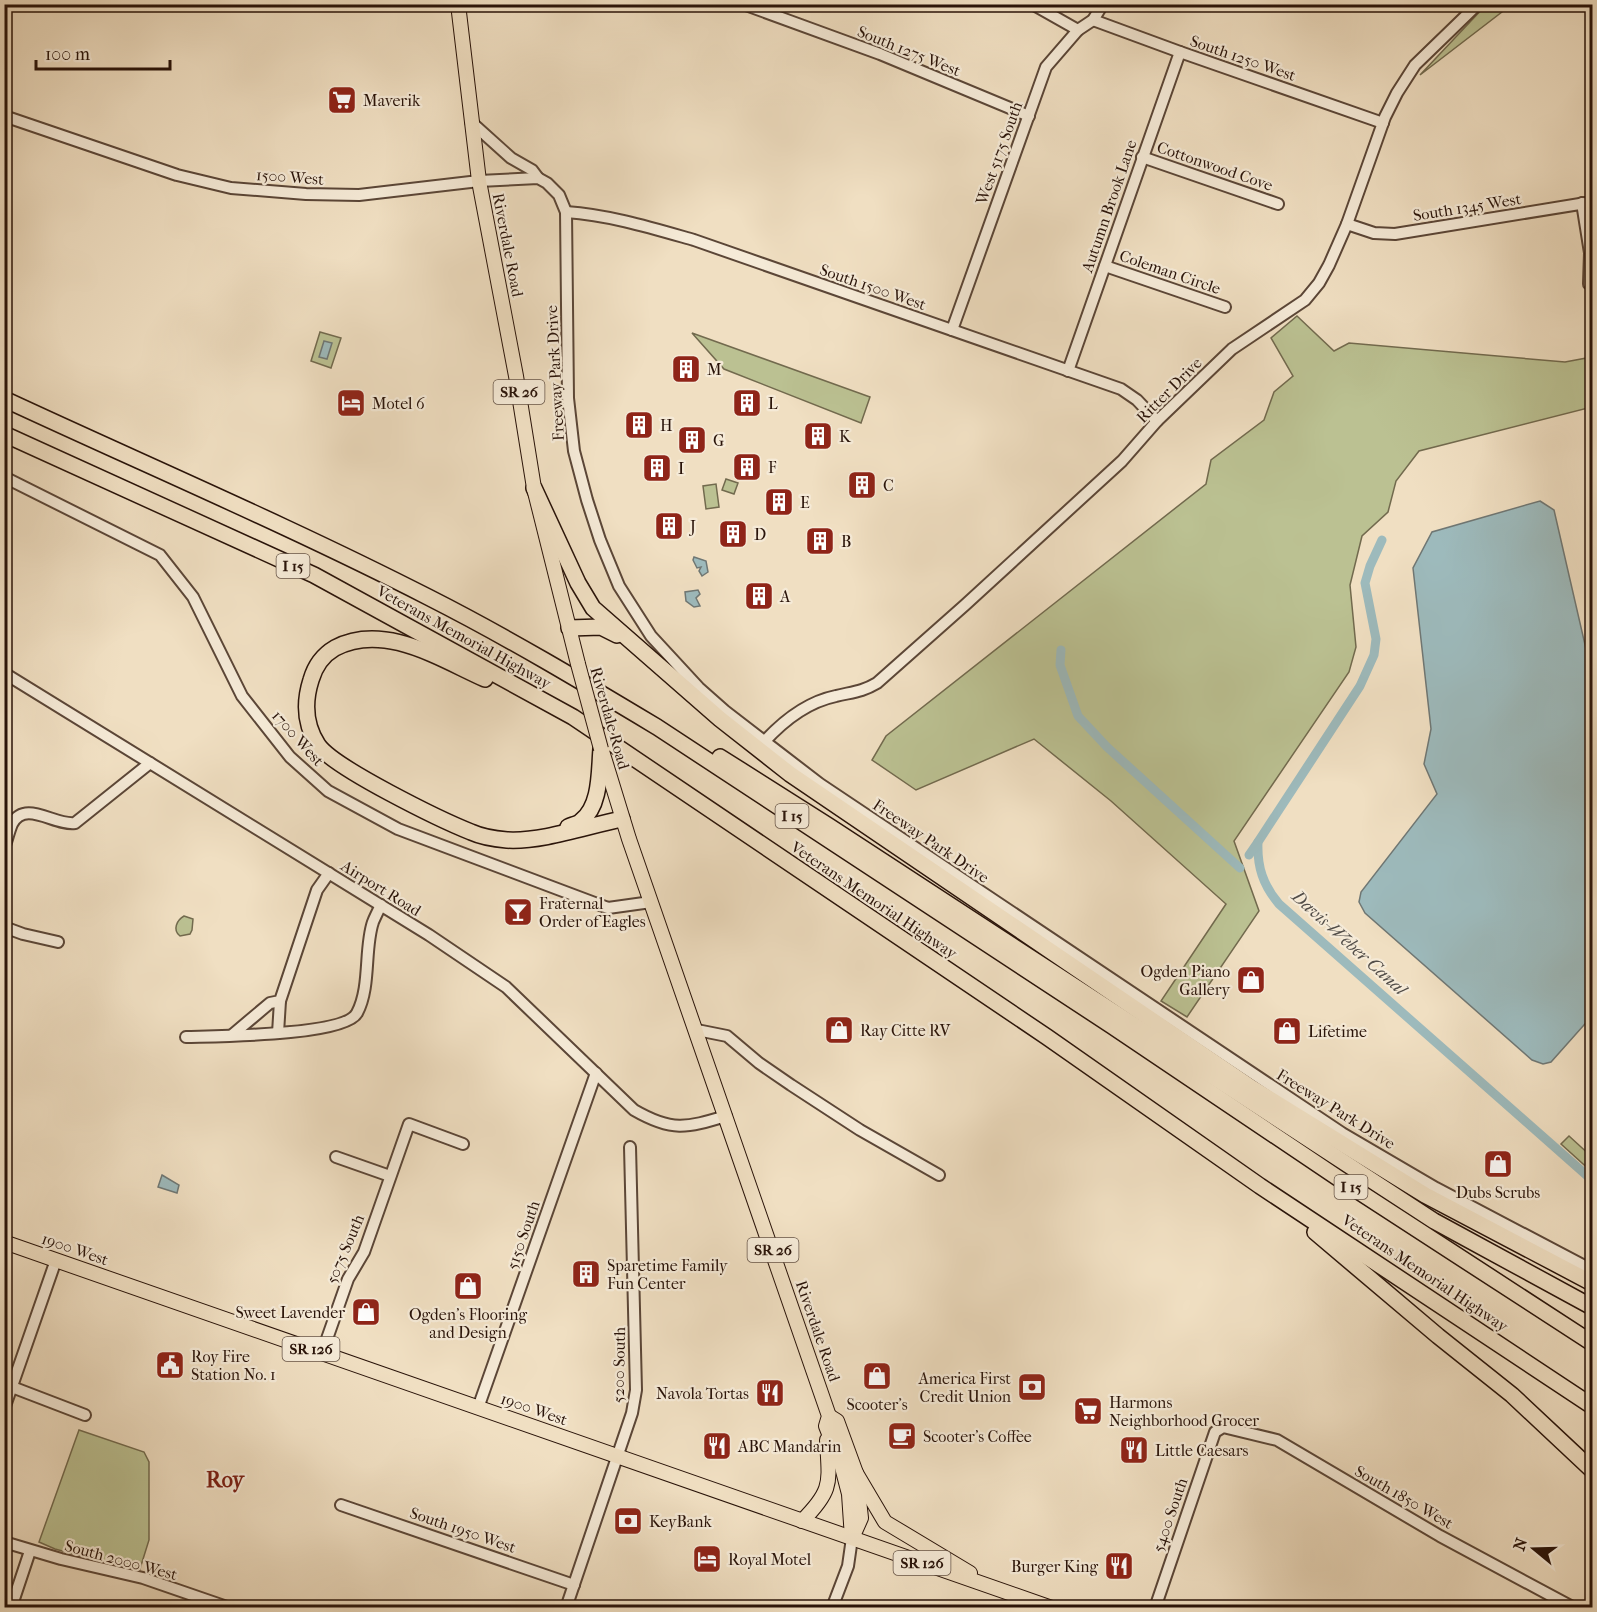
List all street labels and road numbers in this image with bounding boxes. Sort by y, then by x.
street label: South 1275 West [855,22,964,80]
street label: South 1250 West [1188,31,1299,85]
street label: West 5175 South [971,99,1026,208]
street label: Autumn Brook Lane [1077,137,1141,276]
street label: Cottonwood Cove [1155,137,1276,195]
street label: 1500 West [256,165,325,189]
street label: South 1345 West [1412,189,1523,225]
street label: Riverdale Road [489,191,527,299]
street label: Coleman Circle [1117,246,1223,298]
street label: South 1500 West [817,260,929,314]
street label: Freeway Park Drive [542,304,568,441]
street label: Ritter Drive [1132,353,1206,427]
road number: SR 26 [494,380,544,404]
road number: I 15 [276,554,310,578]
street label: Veterans Memorial Highway [373,581,555,693]
street label: Riverdale Road [586,665,634,772]
street label: 1700 West [268,706,328,770]
street label: Freeway Park Drive [869,795,993,887]
road number: I 15 [776,804,808,828]
street label: Veterans Memorial Highway [787,837,961,963]
street label: Airport Road [337,855,425,920]
street label: Freeway Park Drive [1273,1065,1399,1153]
road number: I 15 [1334,1175,1368,1199]
street label: 5150 South [502,1198,544,1272]
street label: Veterans Memorial Highway [1338,1210,1512,1336]
street label: 5075 South [322,1211,368,1287]
street label: 1900 West [39,1229,111,1269]
road number: SR 26 [748,1238,798,1262]
street label: Riverdale Road [792,1278,844,1384]
street label: 5200 South [609,1327,629,1403]
road number: SR 126 [282,1337,340,1361]
street label: 1900 West [498,1389,570,1429]
street label: South 1850 West [1351,1461,1457,1533]
street label: 5400 South [1148,1475,1192,1555]
street label: South 1950 West [408,1503,519,1557]
street label: South 2000 West [63,1536,180,1584]
road number: SR 126 [894,1551,950,1575]

